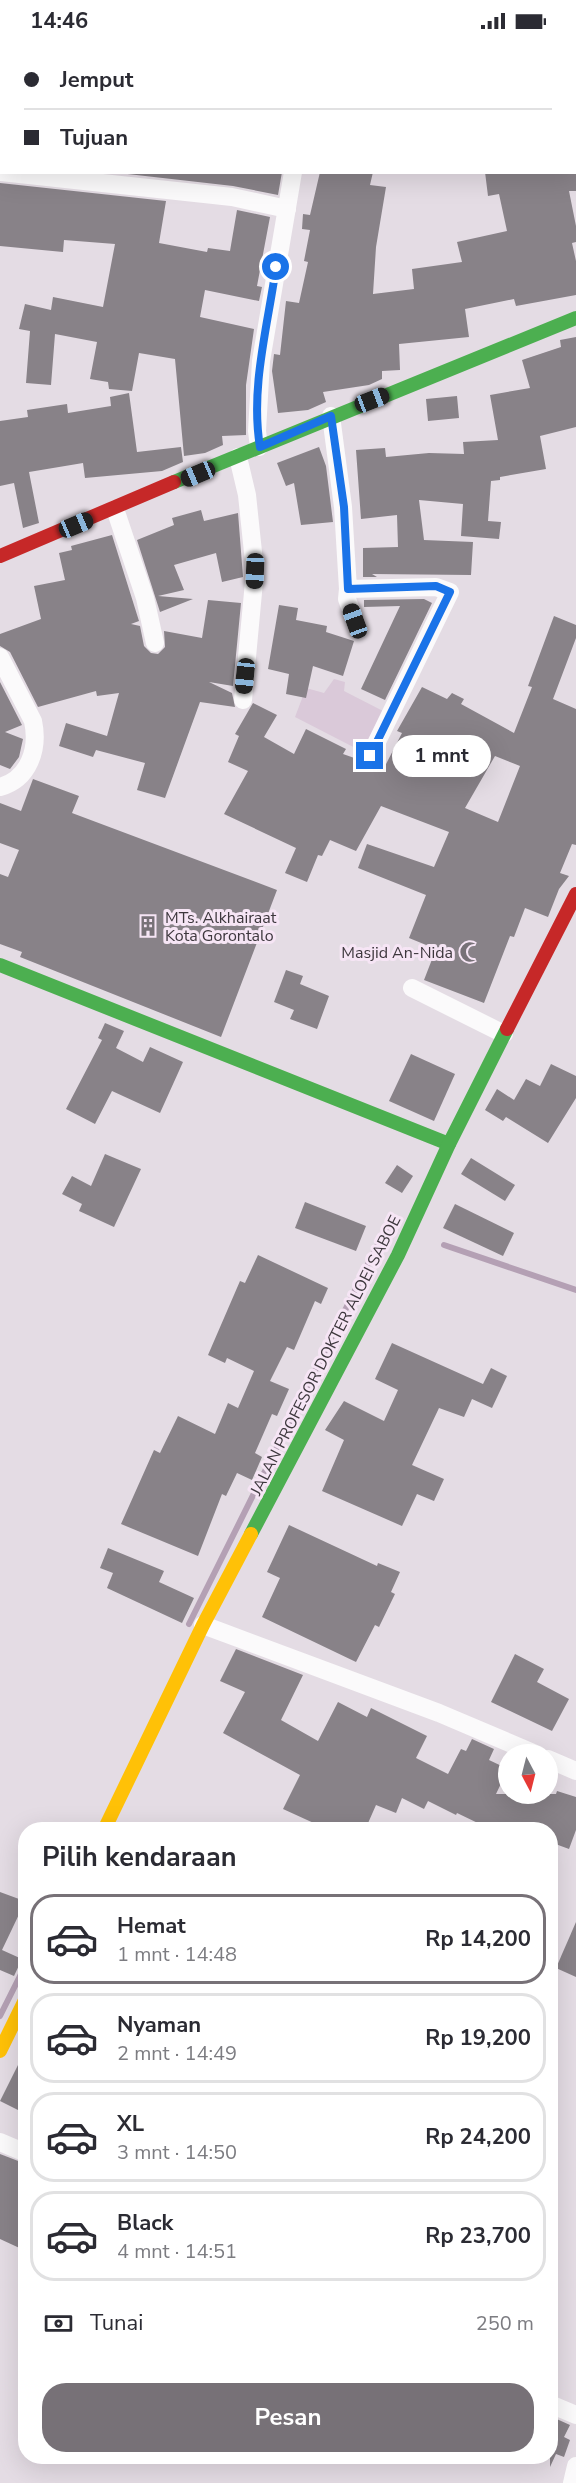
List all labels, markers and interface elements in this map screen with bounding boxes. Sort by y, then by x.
text: 14:46 [30,6,88,36]
text: Jemput [60,65,133,95]
text: Tujuan [60,123,128,153]
route start [262,253,289,280]
car [352,385,392,415]
car [178,459,218,489]
car [56,510,96,540]
car [245,553,265,589]
car [340,601,370,641]
car [234,657,256,695]
callout: 1 mnt [391,735,490,777]
route end [356,742,383,769]
text: 1 mnt [414,742,469,769]
place label: MTs. Alkhairaat Kota Gorontalo [165,907,277,947]
building icon: MTs. Alkhairaat Kota Gorontalo [136,914,160,938]
mosque icon: Masjid An-Nida [458,940,482,964]
place label: Masjid An-Nida [341,942,453,964]
street label: JALAN PROFESOR DOKTER ALOEI SABOE [245,1212,406,1500]
north arrow [498,1744,558,1804]
map controls [498,1744,558,1804]
text: Pilih kendaraan [42,1839,236,1876]
text: Hemat [117,1911,186,1941]
icon: car [45,1912,99,1966]
text: Rp 14,200 [425,1924,531,1954]
text: 1 mnt · 14:48 [117,1941,237,1968]
text: Nyaman [117,2010,201,2040]
icon: car [45,2011,99,2065]
text: Rp 19,200 [425,2023,531,2053]
text: 2 mnt · 14:49 [117,2040,237,2067]
text: XL [117,2109,144,2139]
icon: car [45,2110,99,2164]
text: Rp 24,200 [425,2122,531,2152]
text: 3 mnt · 14:50 [117,2139,237,2166]
text: Black [117,2208,173,2238]
icon: car [45,2209,99,2263]
text: Rp 23,700 [425,2221,531,2251]
text: 4 mnt · 14:51 [117,2238,237,2265]
icon: cash [42,2307,75,2340]
text: Tunai [90,2308,143,2338]
text: 250 m [476,2310,534,2337]
button: Pesan [42,2383,534,2452]

